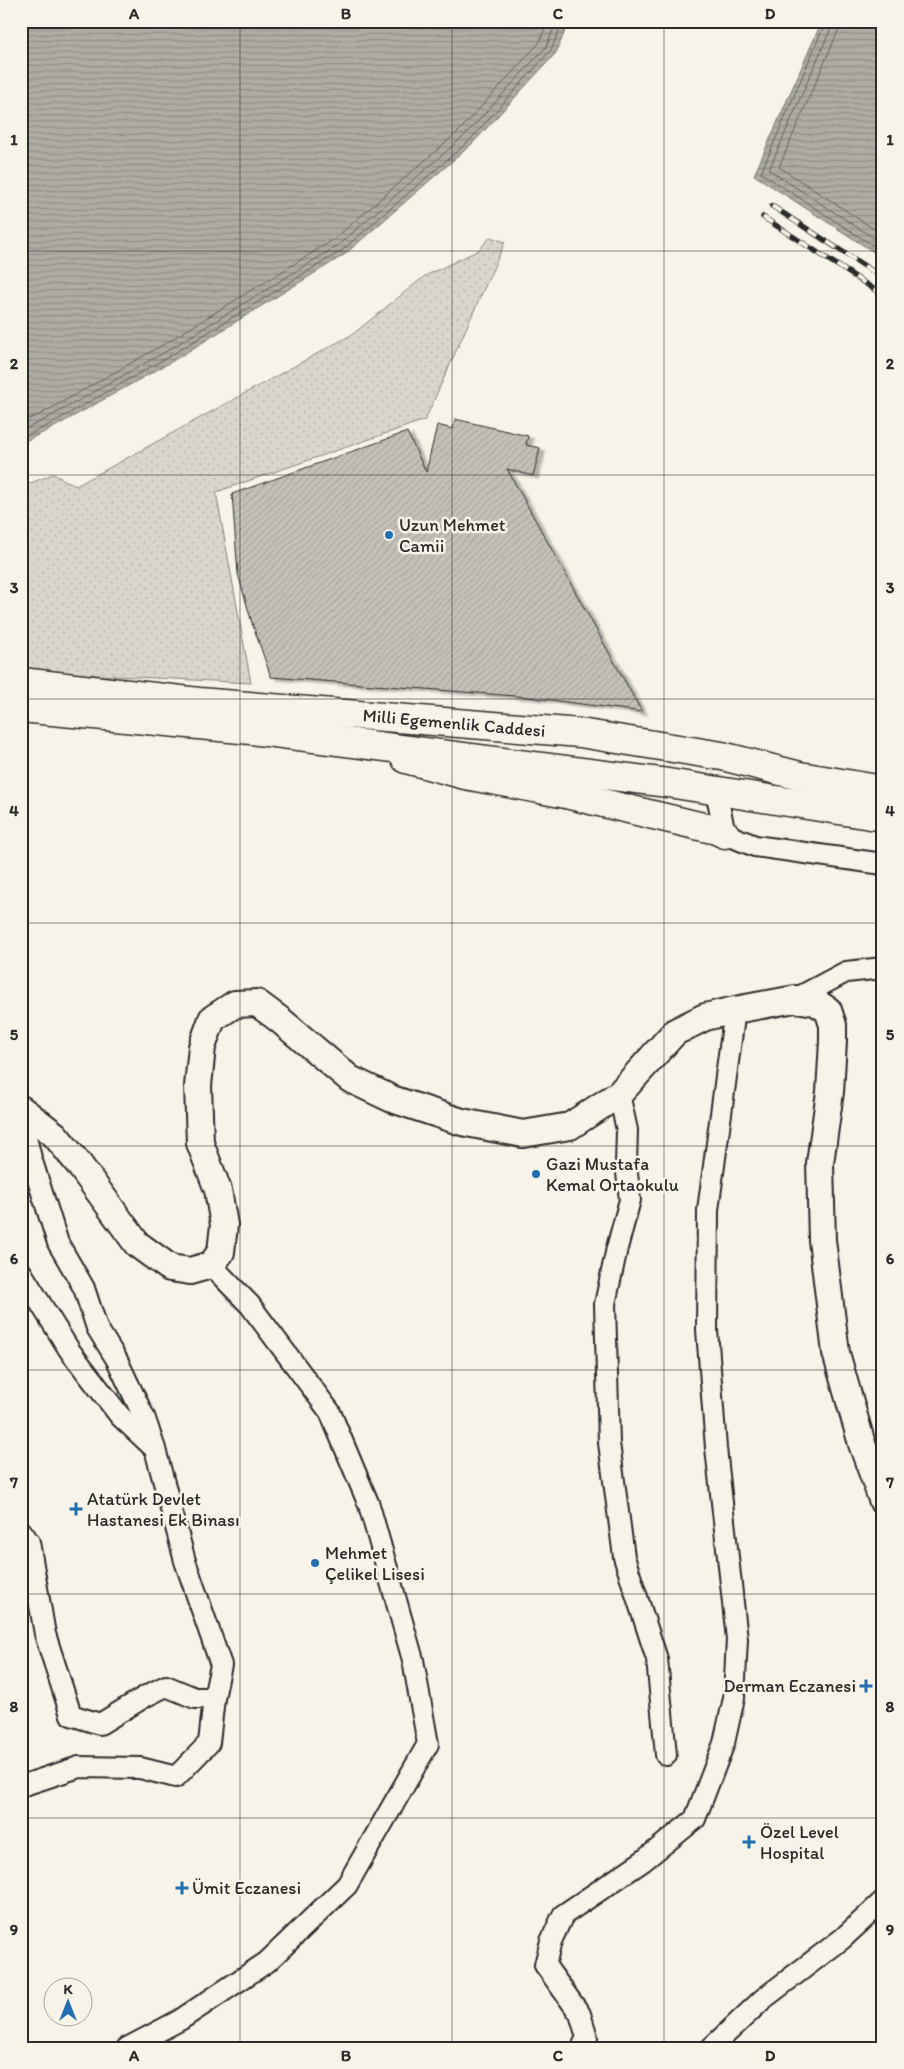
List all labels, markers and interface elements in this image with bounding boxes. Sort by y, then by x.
text: A [128,4,140,23]
text: B [341,4,352,23]
text: C [553,4,564,23]
text: D [765,4,776,23]
text: 1 [10,130,18,149]
text: 1 [886,130,894,149]
text: 2 [10,354,19,373]
text: 2 [886,354,895,373]
place label: Uzun Mehmet Camii [399,514,506,557]
marker: Uzun Mehmet Camii [383,529,395,541]
text: 3 [10,578,19,597]
text: 3 [886,578,895,597]
street label: Milli Egemenlik Caddesi [362,704,546,742]
text: 4 [9,801,19,820]
text: 4 [885,801,895,820]
text: 5 [10,1025,19,1044]
text: 5 [886,1025,895,1044]
place label: Gazi Mustafa Kemal Ortaokulu [546,1153,679,1196]
marker: Gazi Mustafa Kemal Ortaokulu [530,1168,542,1180]
text: 6 [10,1249,19,1268]
text: 6 [886,1249,895,1268]
text: 7 [9,1473,18,1492]
text: 7 [885,1473,894,1492]
place label: Atatürk Devlet Hastanesi Ek Binası [87,1488,240,1531]
marker: Atatürk Devlet Hastanesi Ek Binası [69,1502,83,1516]
place label: Mehmet Çelikel Lisesi [325,1542,425,1585]
marker: Mehmet Çelikel Lisesi [309,1557,321,1569]
place label: Derman Eczanesi [723,1675,856,1697]
marker: Derman Eczanesi [860,1680,872,1692]
text: 8 [10,1697,19,1716]
text: 8 [886,1697,895,1716]
place label: Özel Level Hospital [760,1821,839,1864]
marker: Özel Level Hospital [742,1835,756,1849]
place label: Ümit Eczanesi [192,1877,301,1899]
marker: Ümit Eczanesi [176,1882,188,1894]
text: 9 [10,1920,18,1939]
text: 9 [886,1920,894,1939]
north arrow [42,1976,92,2026]
text: K [64,1981,74,1998]
text: A [128,2046,140,2065]
text: B [341,2046,352,2065]
text: C [553,2046,564,2065]
text: D [765,2046,776,2065]

